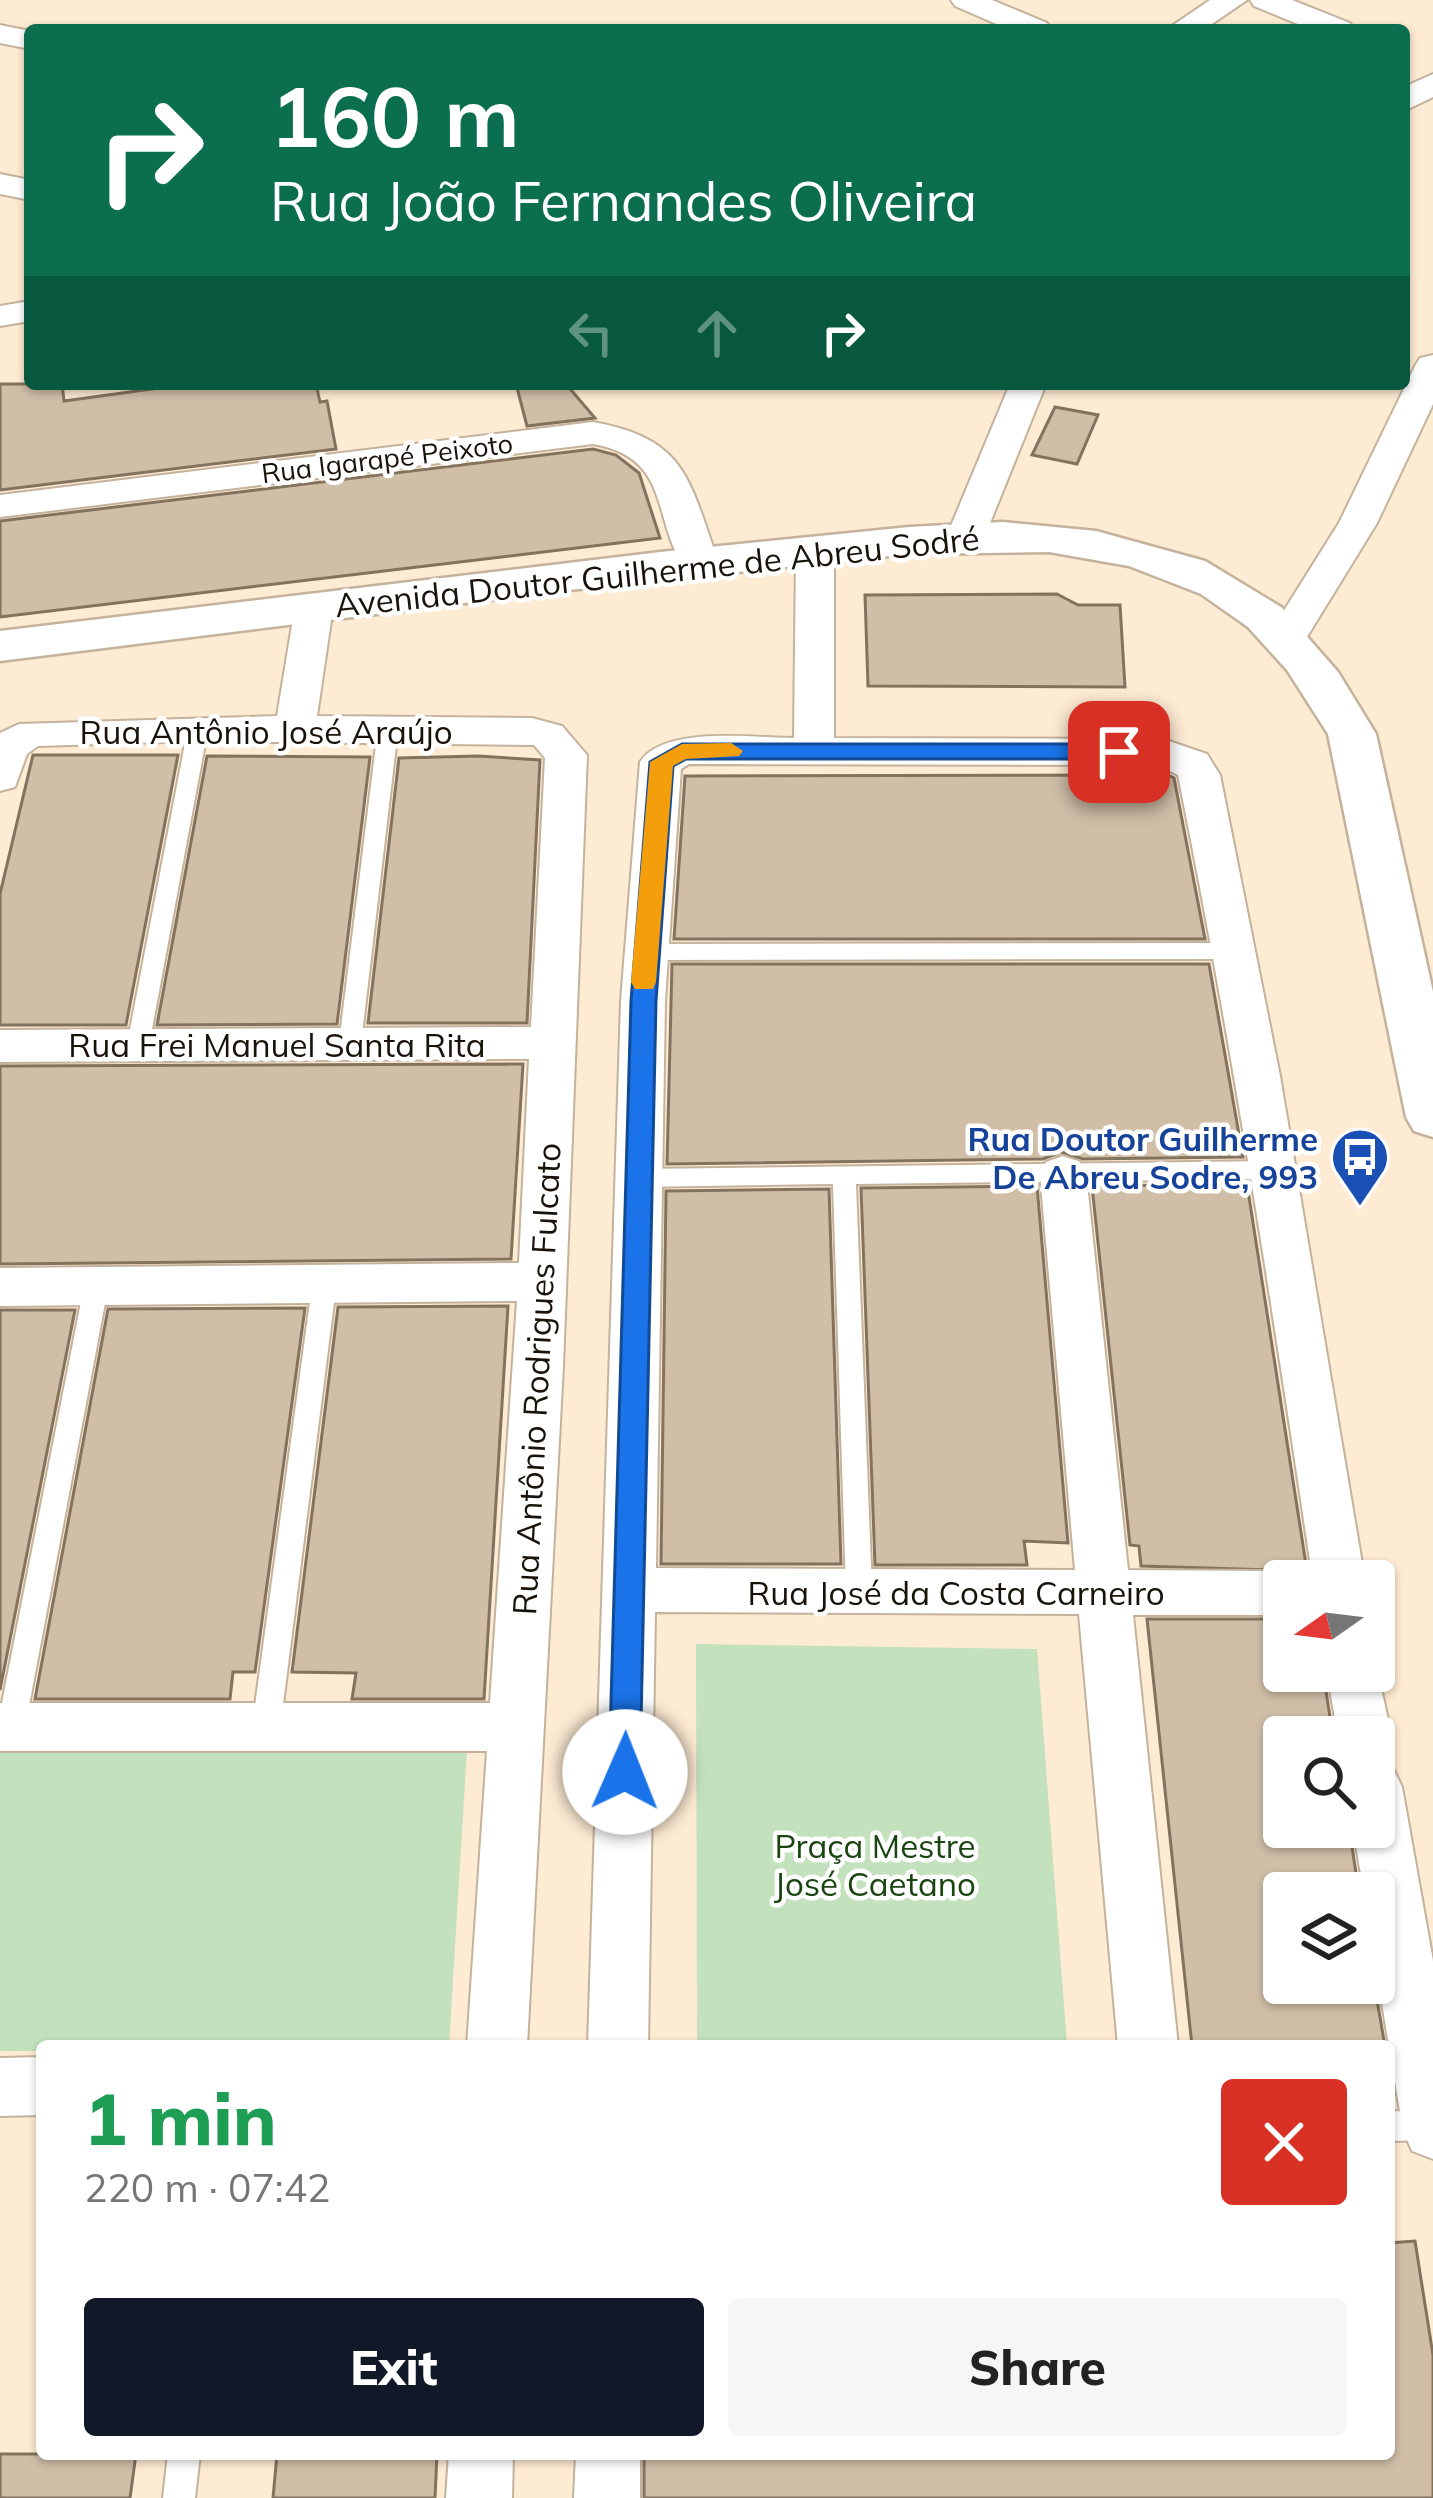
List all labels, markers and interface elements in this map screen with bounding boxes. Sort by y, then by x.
text: 160 m [270,63,520,168]
icon: right [72,72,228,228]
text: Rua João Fernandes Oliveira [270,167,977,235]
icon: left [558,300,624,366]
icon: ahead [684,300,750,366]
icon: right [810,300,876,366]
street label: Rua Igarapé Peixoto [259,426,515,490]
street label: Avenida Doutor Guilherme de Abreu Sodré [333,517,981,625]
pin [1068,701,1170,803]
street label: Rua Antônio José Araújo [80,711,453,752]
icon: arrive [1086,719,1152,785]
street label: Rua Frei Manuel Santa Rita [68,1024,486,1065]
place label: Rua Doutor Guilherme De Abreu Sodre, 993 [967,1118,1318,1197]
bus stop icon: Rua Doutor Guilherme De Abreu Sodre, 993 [1329,1126,1391,1208]
street label: Rua Antônio Rodrigues Fulcato [503,1142,569,1616]
north arrow [1263,1560,1395,1692]
map controls [1263,1560,1395,2004]
street label: Rua José da Costa Carneiro [747,1572,1165,1613]
position arrow [562,1709,688,1835]
button: search [1263,1716,1395,1848]
park label: Praça Mestre José Caetano [774,1825,976,1904]
button: layers [1263,1872,1395,2004]
text: 1 min [84,2073,277,2163]
button: close [1221,2079,1347,2205]
text: 220 m · 07:42 [84,2163,330,2212]
button: Exit [84,2298,704,2436]
button: Share [728,2298,1347,2436]

